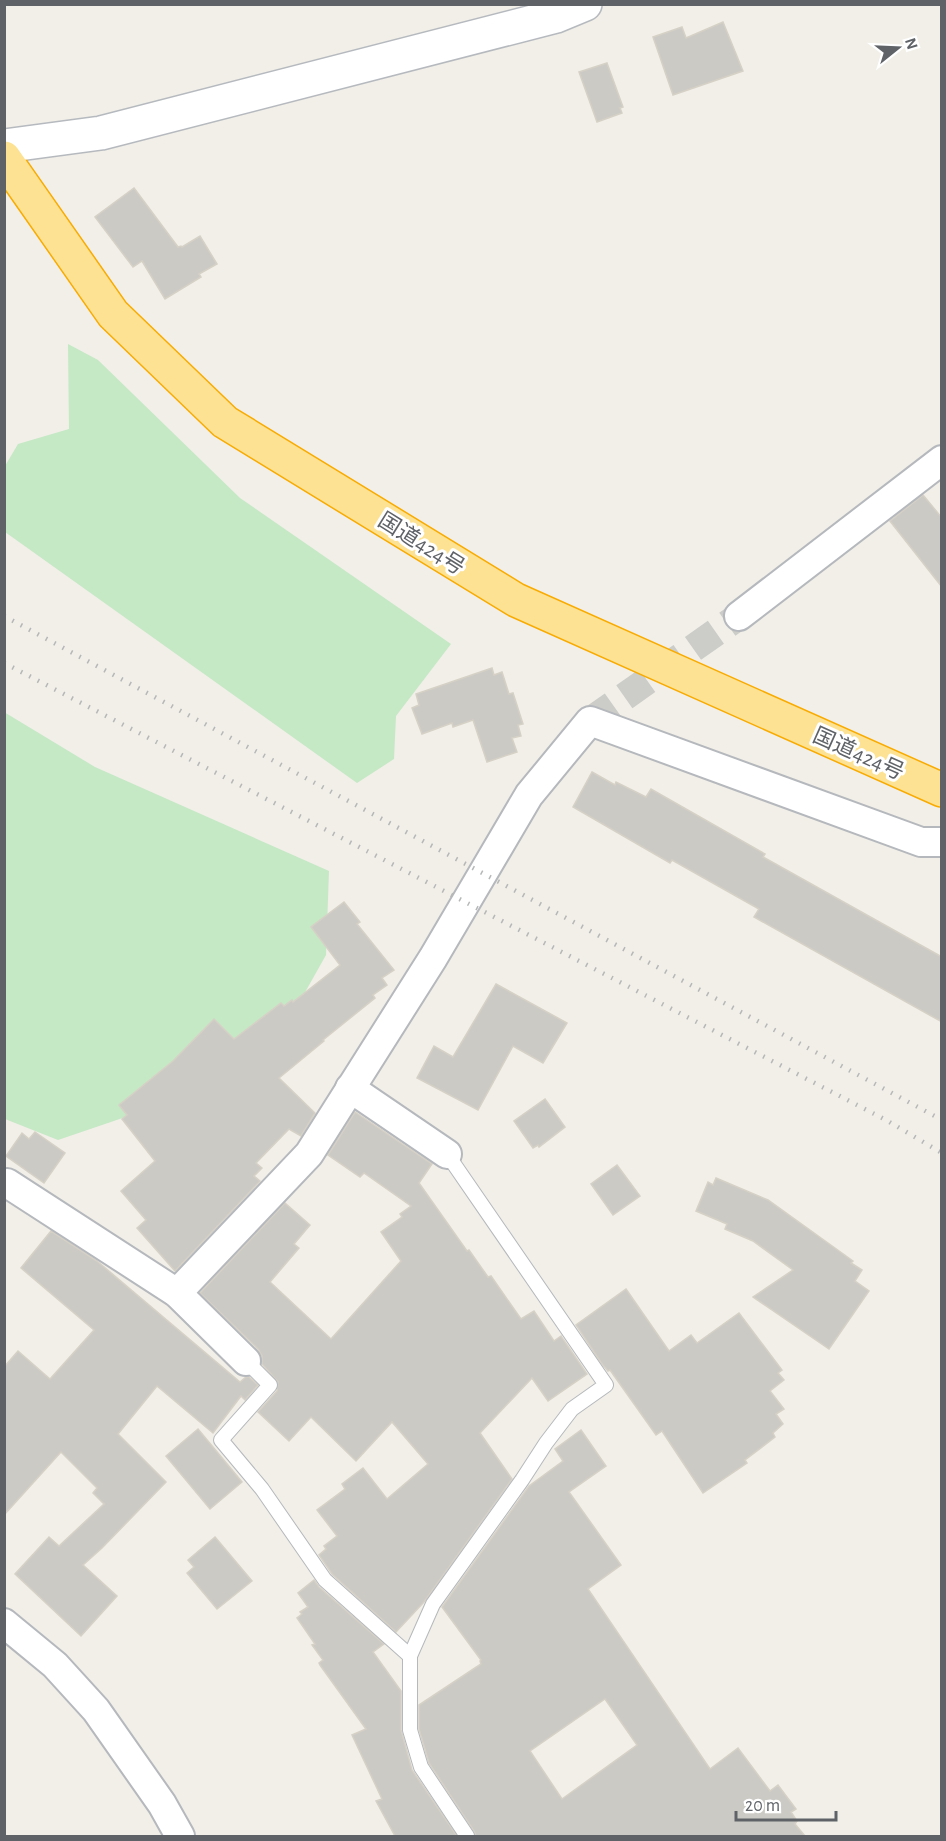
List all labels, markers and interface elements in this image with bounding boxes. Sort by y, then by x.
north arrow [868,18,928,78]
text: N [902,36,921,51]
street label: 国道424号 [374,508,469,579]
street label: 国道424号 [810,723,908,784]
scale bar [736,1784,836,1822]
text: 20 m [745,1797,780,1815]

